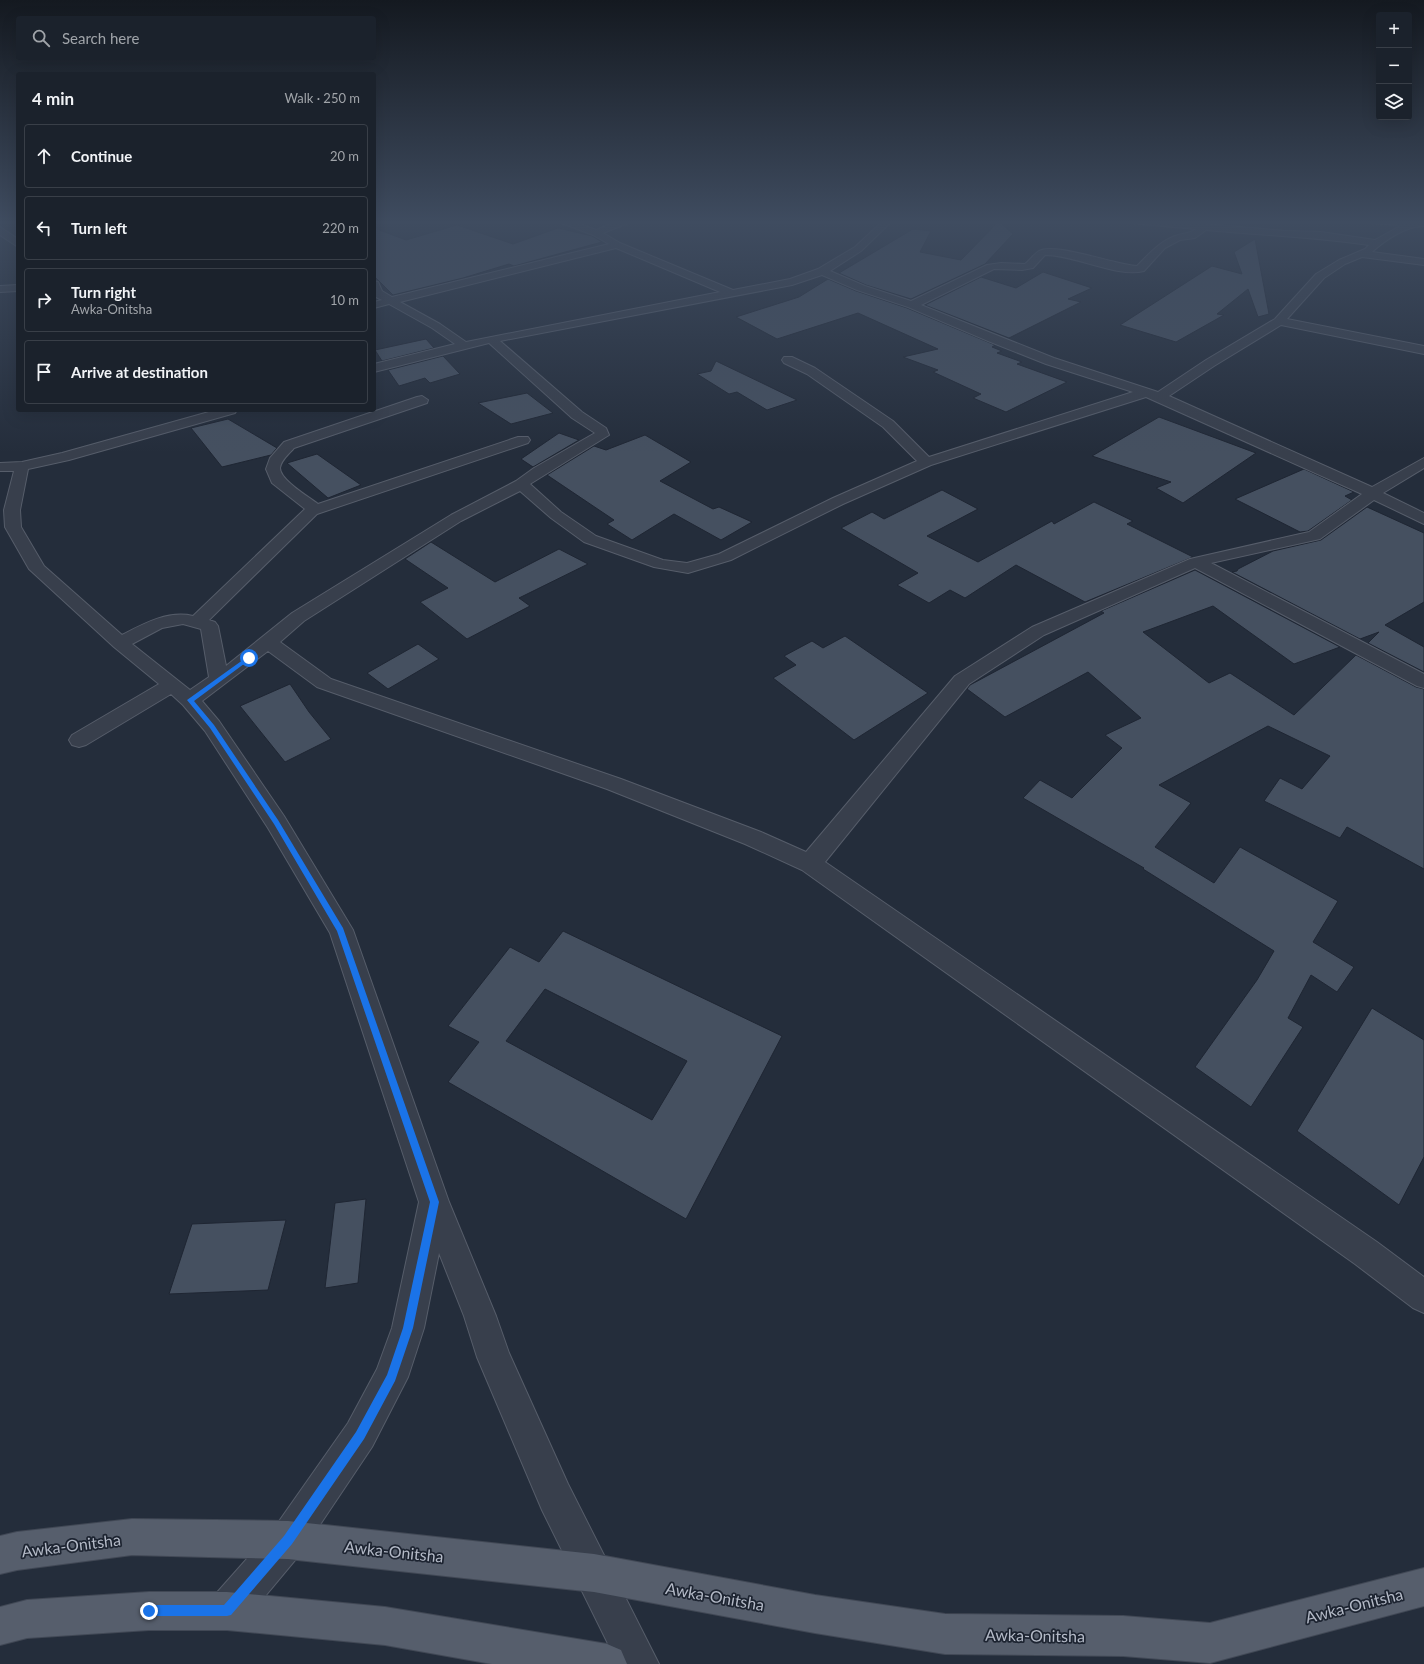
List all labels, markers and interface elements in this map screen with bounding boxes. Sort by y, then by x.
map controls [1376,12,1412,120]
button: + [1376,12,1412,48]
search box [16,16,376,60]
icon: search [30,27,52,49]
text: Search here [62,29,139,47]
button: − [1376,48,1412,84]
button: layers [1376,84,1412,120]
text: 4 min [32,88,74,109]
text: Walk · 250 m [284,90,360,106]
icon: ahead [33,145,55,167]
text: Continue [71,147,132,165]
text: 20 m [330,148,359,164]
icon: left [33,217,55,239]
text: Turn left [71,219,127,237]
text: 220 m [322,220,359,236]
text: Turn right [71,283,136,301]
icon: right [33,289,55,311]
text: 10 m [330,292,359,308]
text: Awka-Onitsha [71,301,152,317]
icon: arrive [33,361,55,383]
text: Arrive at destination [71,363,208,381]
route start [240,649,258,667]
street label: Awka-Onitsha [20,1529,122,1561]
street label: Awka-Onitsha [343,1536,445,1566]
street label: Awka-Onitsha [664,1578,766,1614]
street label: Awka-Onitsha [1303,1584,1405,1626]
route end [140,1602,158,1620]
street label: Awka-Onitsha [985,1625,1085,1645]

